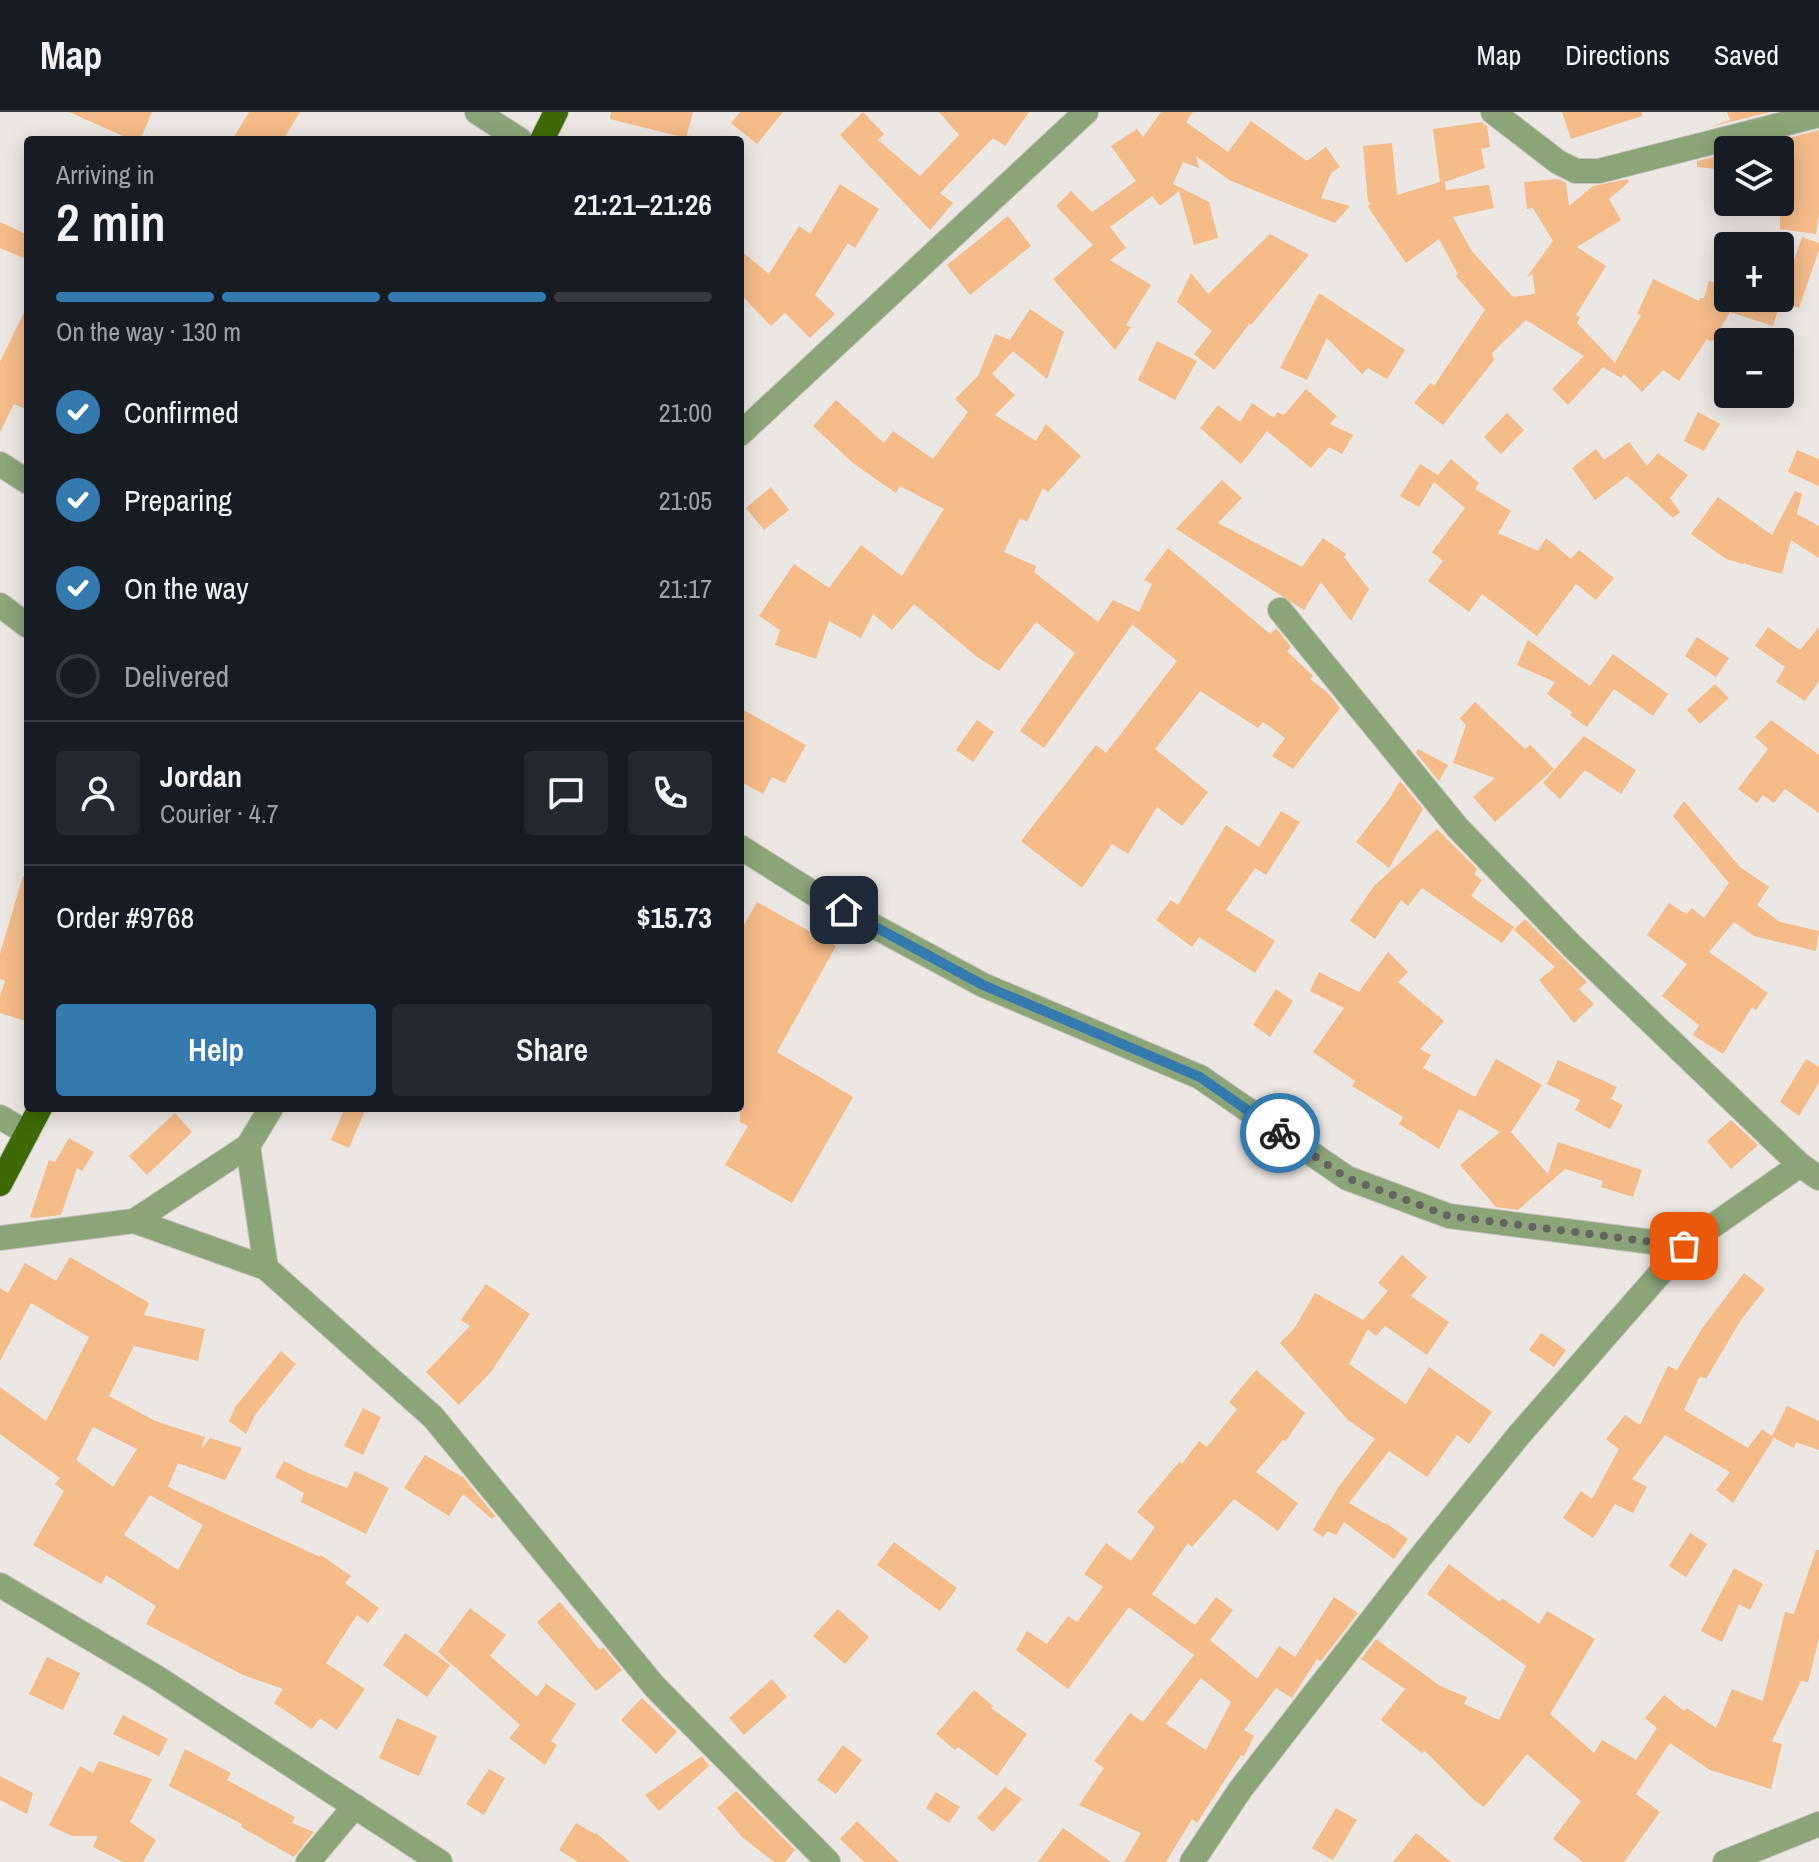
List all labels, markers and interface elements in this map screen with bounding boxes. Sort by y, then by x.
text: Map [40,30,102,81]
text: Map [1477,36,1521,74]
text: Directions [1565,36,1670,74]
text: Saved [1714,36,1779,74]
map controls [1714,136,1794,408]
button: layers [1714,136,1794,216]
text: Arriving in [56,157,154,192]
text: 21:21–21:26 [573,184,712,224]
text: 2 min [56,187,166,257]
button: + [1714,232,1794,312]
text: On the way · 130 m [56,314,241,349]
button: − [1714,328,1794,408]
icon: check [56,390,100,434]
text: Confirmed [124,392,239,432]
text: 21:00 [659,395,712,430]
icon: check [56,478,100,522]
text: Preparing [124,480,232,520]
text: 21:05 [659,483,712,518]
icon: check [56,566,100,610]
text: On the way [124,568,248,608]
text: 21:17 [659,571,712,606]
text: Delivered [124,656,229,696]
button: person [56,751,140,835]
button: chat [524,751,608,835]
button: phone [628,751,712,835]
text: Jordan [160,756,242,796]
text: Courier · 4.7 [160,796,279,831]
pin [810,876,878,944]
icon: home [822,888,866,932]
text: Order #9768 [56,897,194,937]
text: $15.73 [637,897,712,937]
button: Help [56,1004,376,1096]
button: Share [392,1004,712,1096]
courier [1240,1093,1320,1173]
icon: bike [1258,1111,1302,1155]
pin [1650,1212,1718,1280]
icon: bag [1662,1224,1706,1268]

